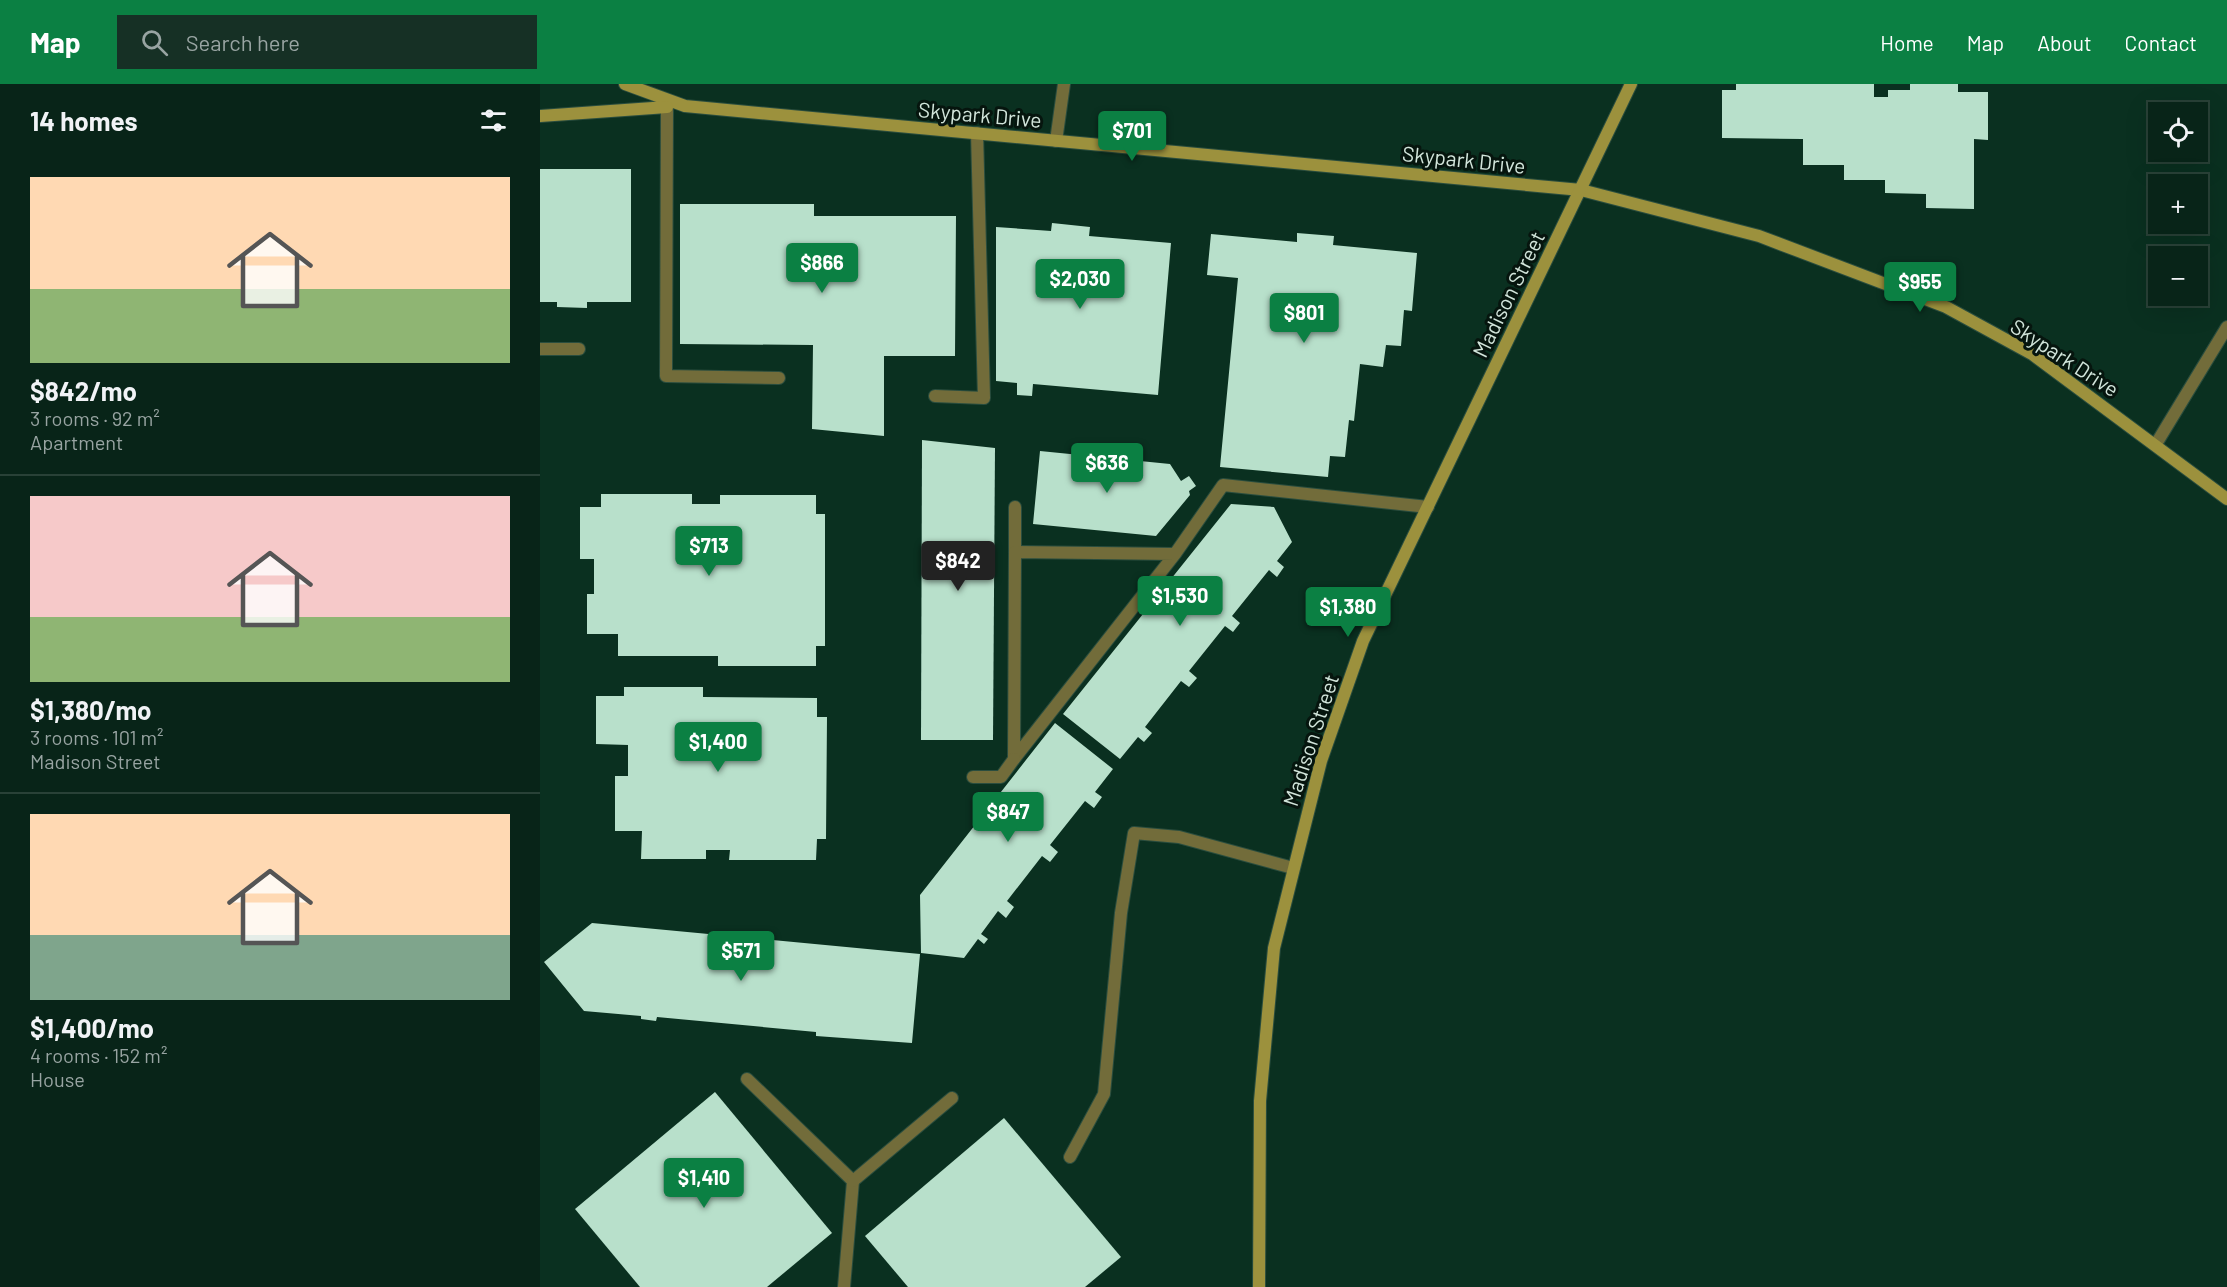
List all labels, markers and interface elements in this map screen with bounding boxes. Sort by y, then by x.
search box [117,15,537,69]
text: Map [30,25,81,59]
icon: search [138,26,171,59]
text: Search here [186,29,300,55]
text: Home [1880,30,1934,55]
text: Map [1967,30,2004,55]
text: About [2037,30,2092,55]
text: Contact [2125,30,2197,55]
street label: Skypark Drive [917,96,1043,132]
map controls [2148,102,2208,306]
button: locate [2148,102,2208,162]
icon: filters [477,104,510,137]
text: 14 homes [30,105,137,136]
pin: $701 [1096,111,1168,162]
text: $701 [1112,118,1152,142]
street label: Skypark Drive [1401,140,1527,178]
button: + [2148,174,2208,234]
icon: home [216,216,324,324]
street label: Madison Street [1467,227,1549,361]
pin: $866 [786,243,858,294]
button: − [2148,246,2208,306]
text: $866 [800,250,844,274]
pin: $2,030 [1031,259,1129,310]
pin: $955 [1884,262,1956,313]
text: $2,030 [1049,266,1111,290]
text: $955 [1898,269,1942,293]
pin: $801 [1268,293,1340,344]
text: $801 [1284,300,1324,324]
street label: Skypark Drive [2006,313,2124,401]
text: $842/mo [30,375,137,406]
text: 3 rooms · 92 m² [30,406,160,430]
text: Apartment [30,430,123,454]
pin: $636 [1071,443,1143,494]
text: $636 [1085,450,1129,474]
pin: $713 [673,526,745,577]
text: $713 [689,533,729,557]
icon: home [216,535,324,643]
pin: $842 [922,541,994,592]
text: $842 [935,548,981,572]
pin: $1,530 [1131,576,1229,627]
text: $1,530 [1152,583,1208,607]
pin: $1,380 [1299,587,1397,638]
text: $1,380 [1320,594,1376,618]
street label: Madison Street [1277,671,1343,809]
text: $1,380/mo [30,694,152,725]
pin: $1,400 [669,722,767,773]
text: 3 rooms · 101 m² [30,725,163,749]
text: $1,400 [689,729,747,753]
text: Madison Street [30,749,160,773]
pin: $847 [972,792,1044,843]
text: $847 [987,799,1029,823]
icon: home [216,853,324,961]
pin: $571 [705,931,777,982]
text: $571 [721,938,761,962]
text: $1,400/mo [30,1012,154,1043]
text: 4 rooms · 152 m² [30,1043,167,1067]
text: House [30,1067,85,1091]
pin: $1,410 [655,1158,753,1209]
text: $1,410 [678,1165,730,1189]

